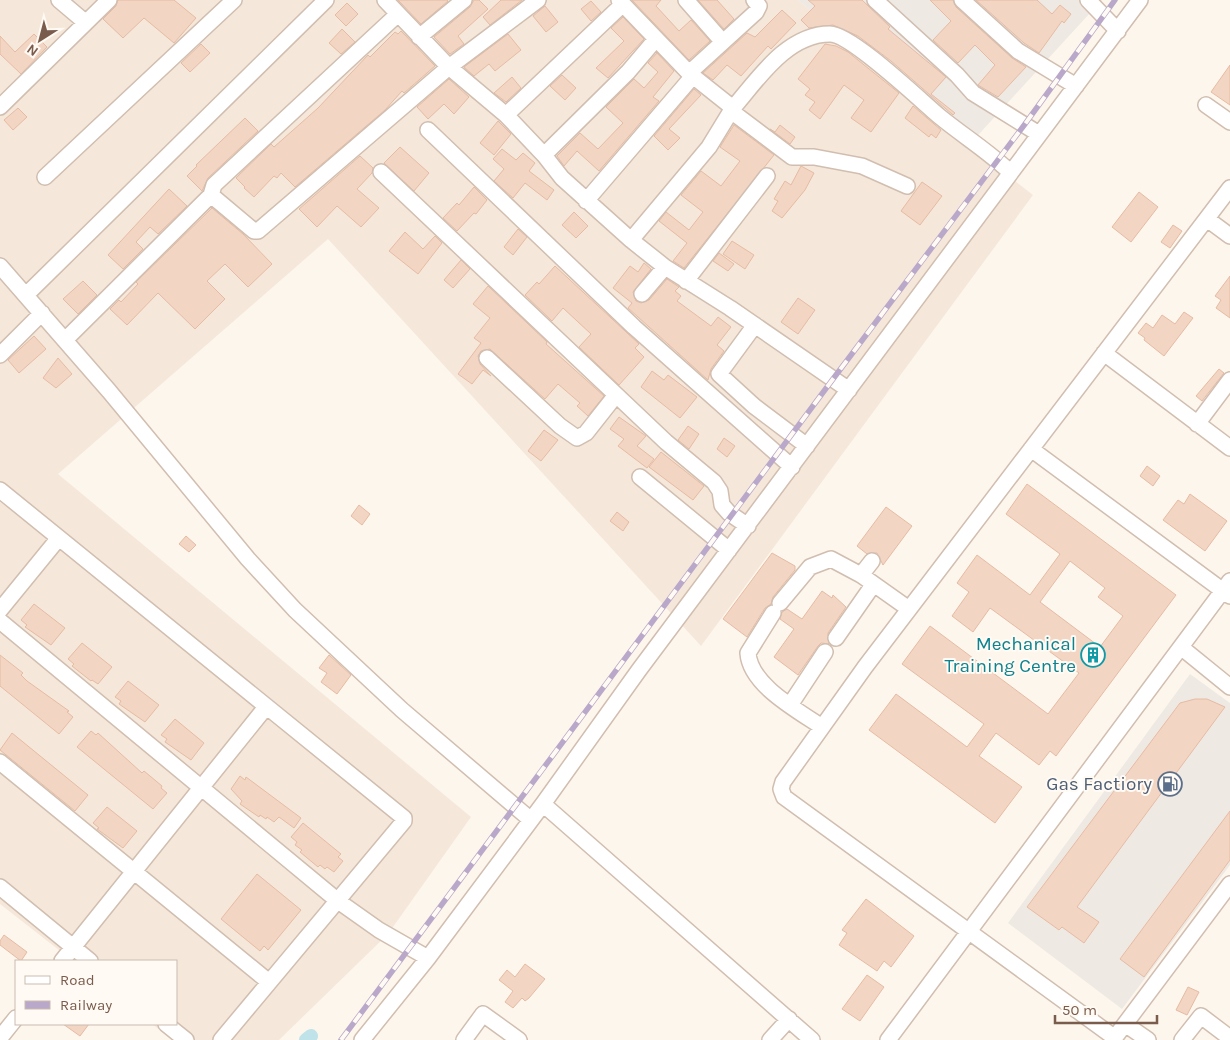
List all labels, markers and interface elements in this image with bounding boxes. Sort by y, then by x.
north arrow [15,15,65,65]
text: N [24,40,42,60]
place label: Mechanical Training Centre [944,633,1076,677]
building icon: Mechanical Training Centre [1080,642,1106,668]
fuel station icon: Gas Factiory [1157,771,1183,797]
place label: Gas Factiory [1046,773,1152,795]
legend [15,960,178,1025]
text: Road [60,971,95,989]
scale bar [1055,992,1158,1024]
text: Railway [60,996,112,1014]
text: 50 m [1062,1001,1097,1019]

